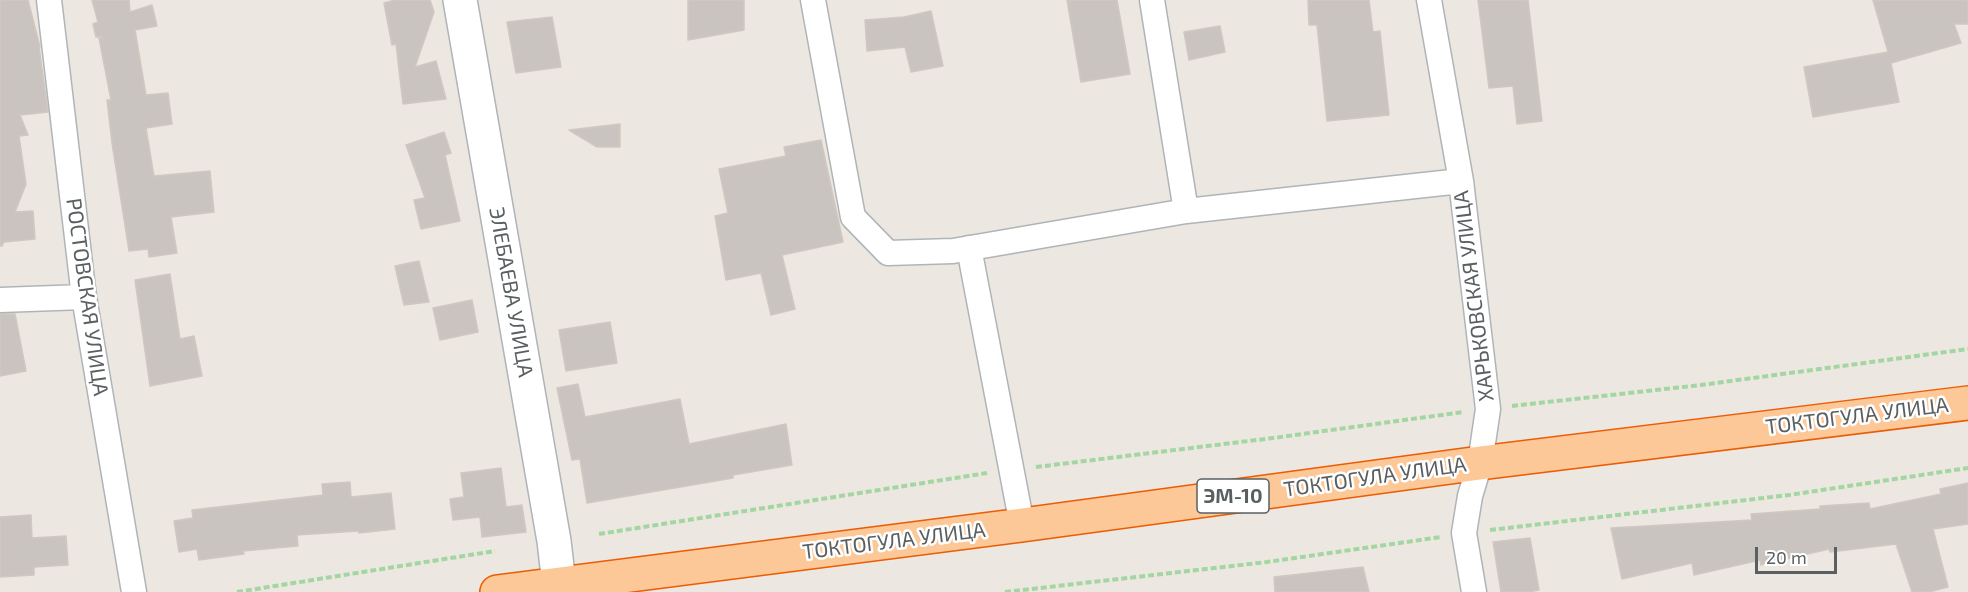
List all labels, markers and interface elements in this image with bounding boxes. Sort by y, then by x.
street label: ХАРЬКОВСКАЯ УЛИЦА [1449,189,1499,403]
street label: РОСТОВСКАЯ УЛИЦА [61,197,113,397]
street label: ЭЛЕБАЕВА УЛИЦА [484,205,538,379]
street label: ТОКТОГУЛА УЛИЦА [1764,392,1950,440]
street label: ТОКТОГУЛА УЛИЦА [1282,452,1468,502]
road number: ЭМ-10 [1197,479,1269,513]
street label: ТОКТОГУЛА УЛИЦА [801,517,987,565]
scale bar [1758,535,1840,573]
text: 20 m [1766,546,1807,568]

